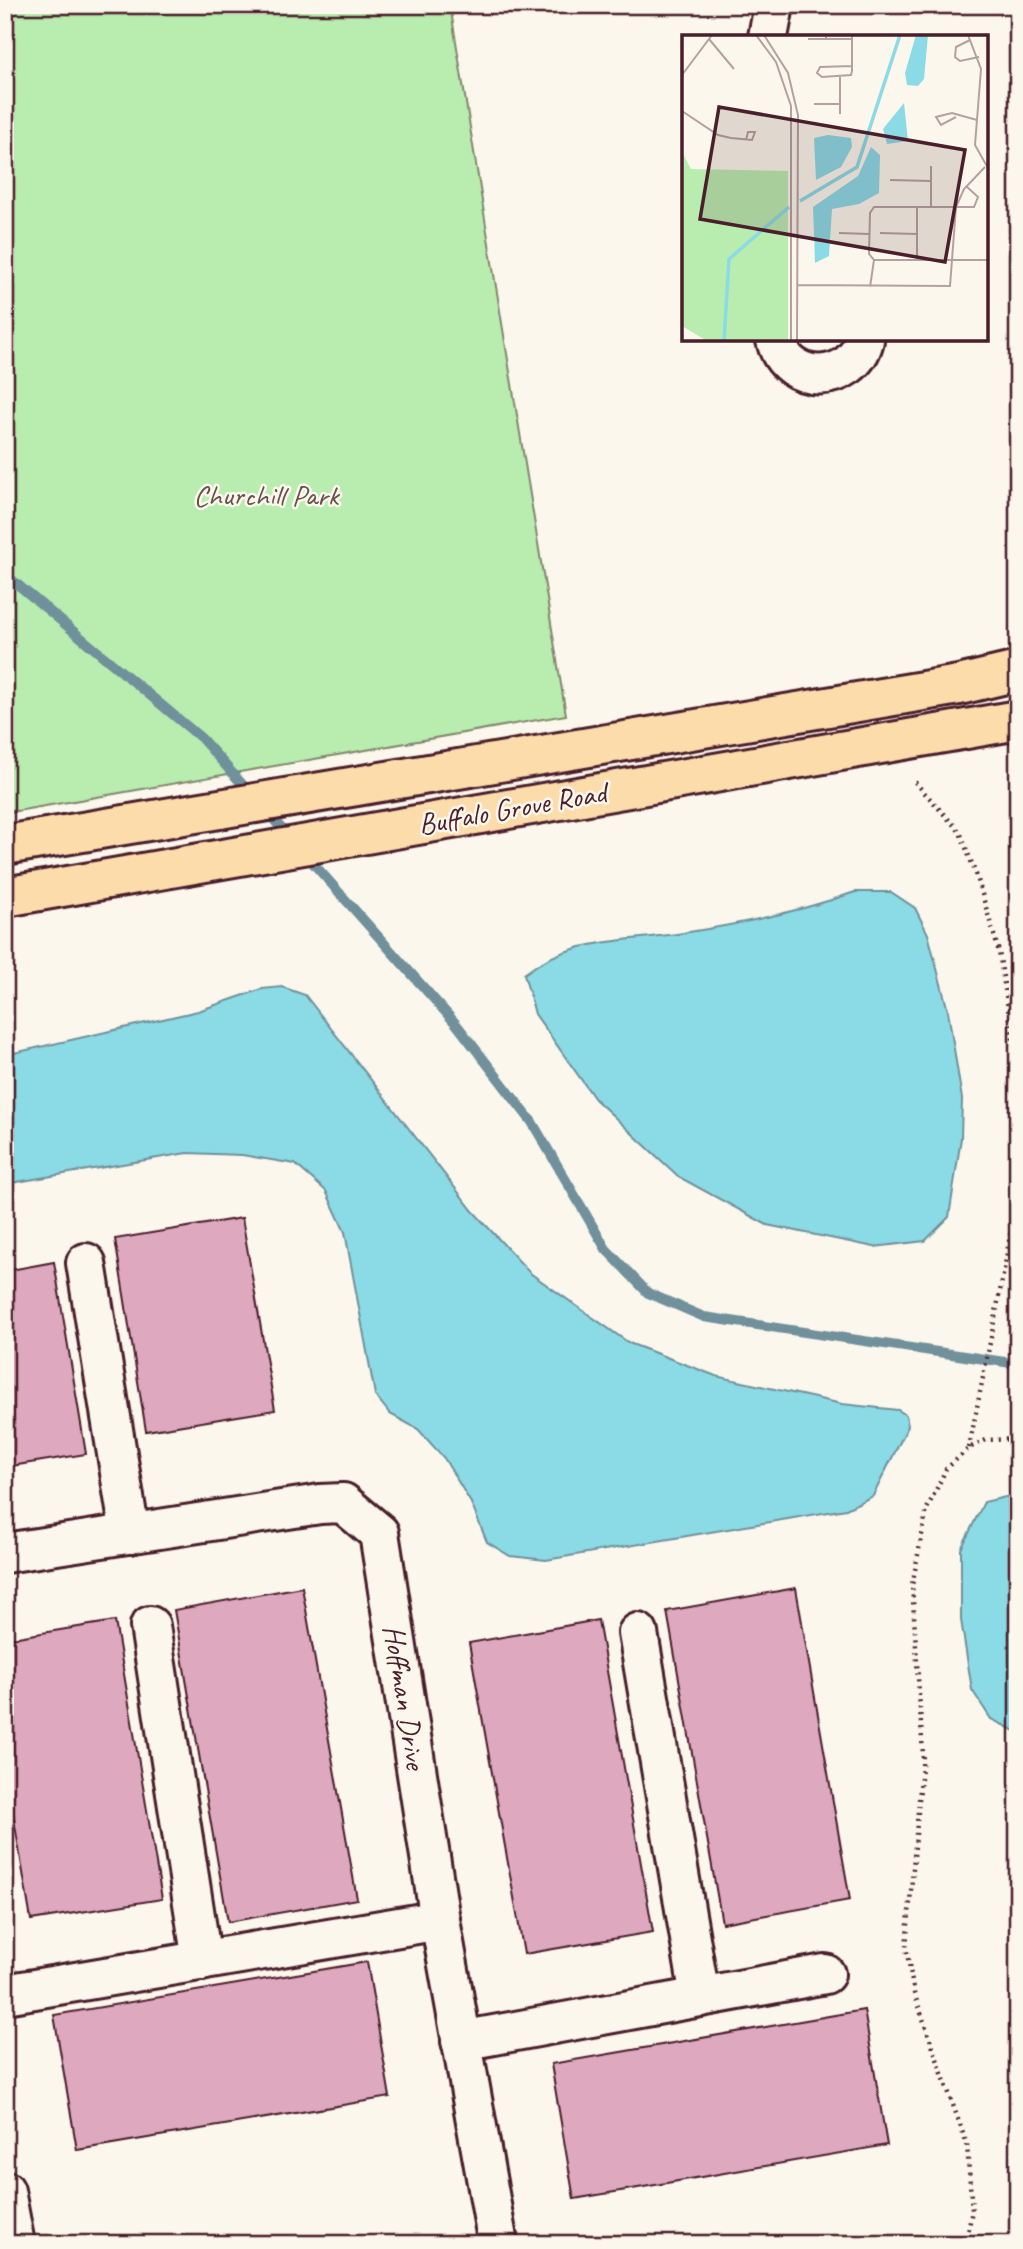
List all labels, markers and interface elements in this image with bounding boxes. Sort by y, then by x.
inset map [682,35,988,341]
park label: Churchill Park [194,476,340,514]
street label: Buffalo Grove Road [415,772,613,843]
street label: Hoffman Drive [375,1622,435,1774]

